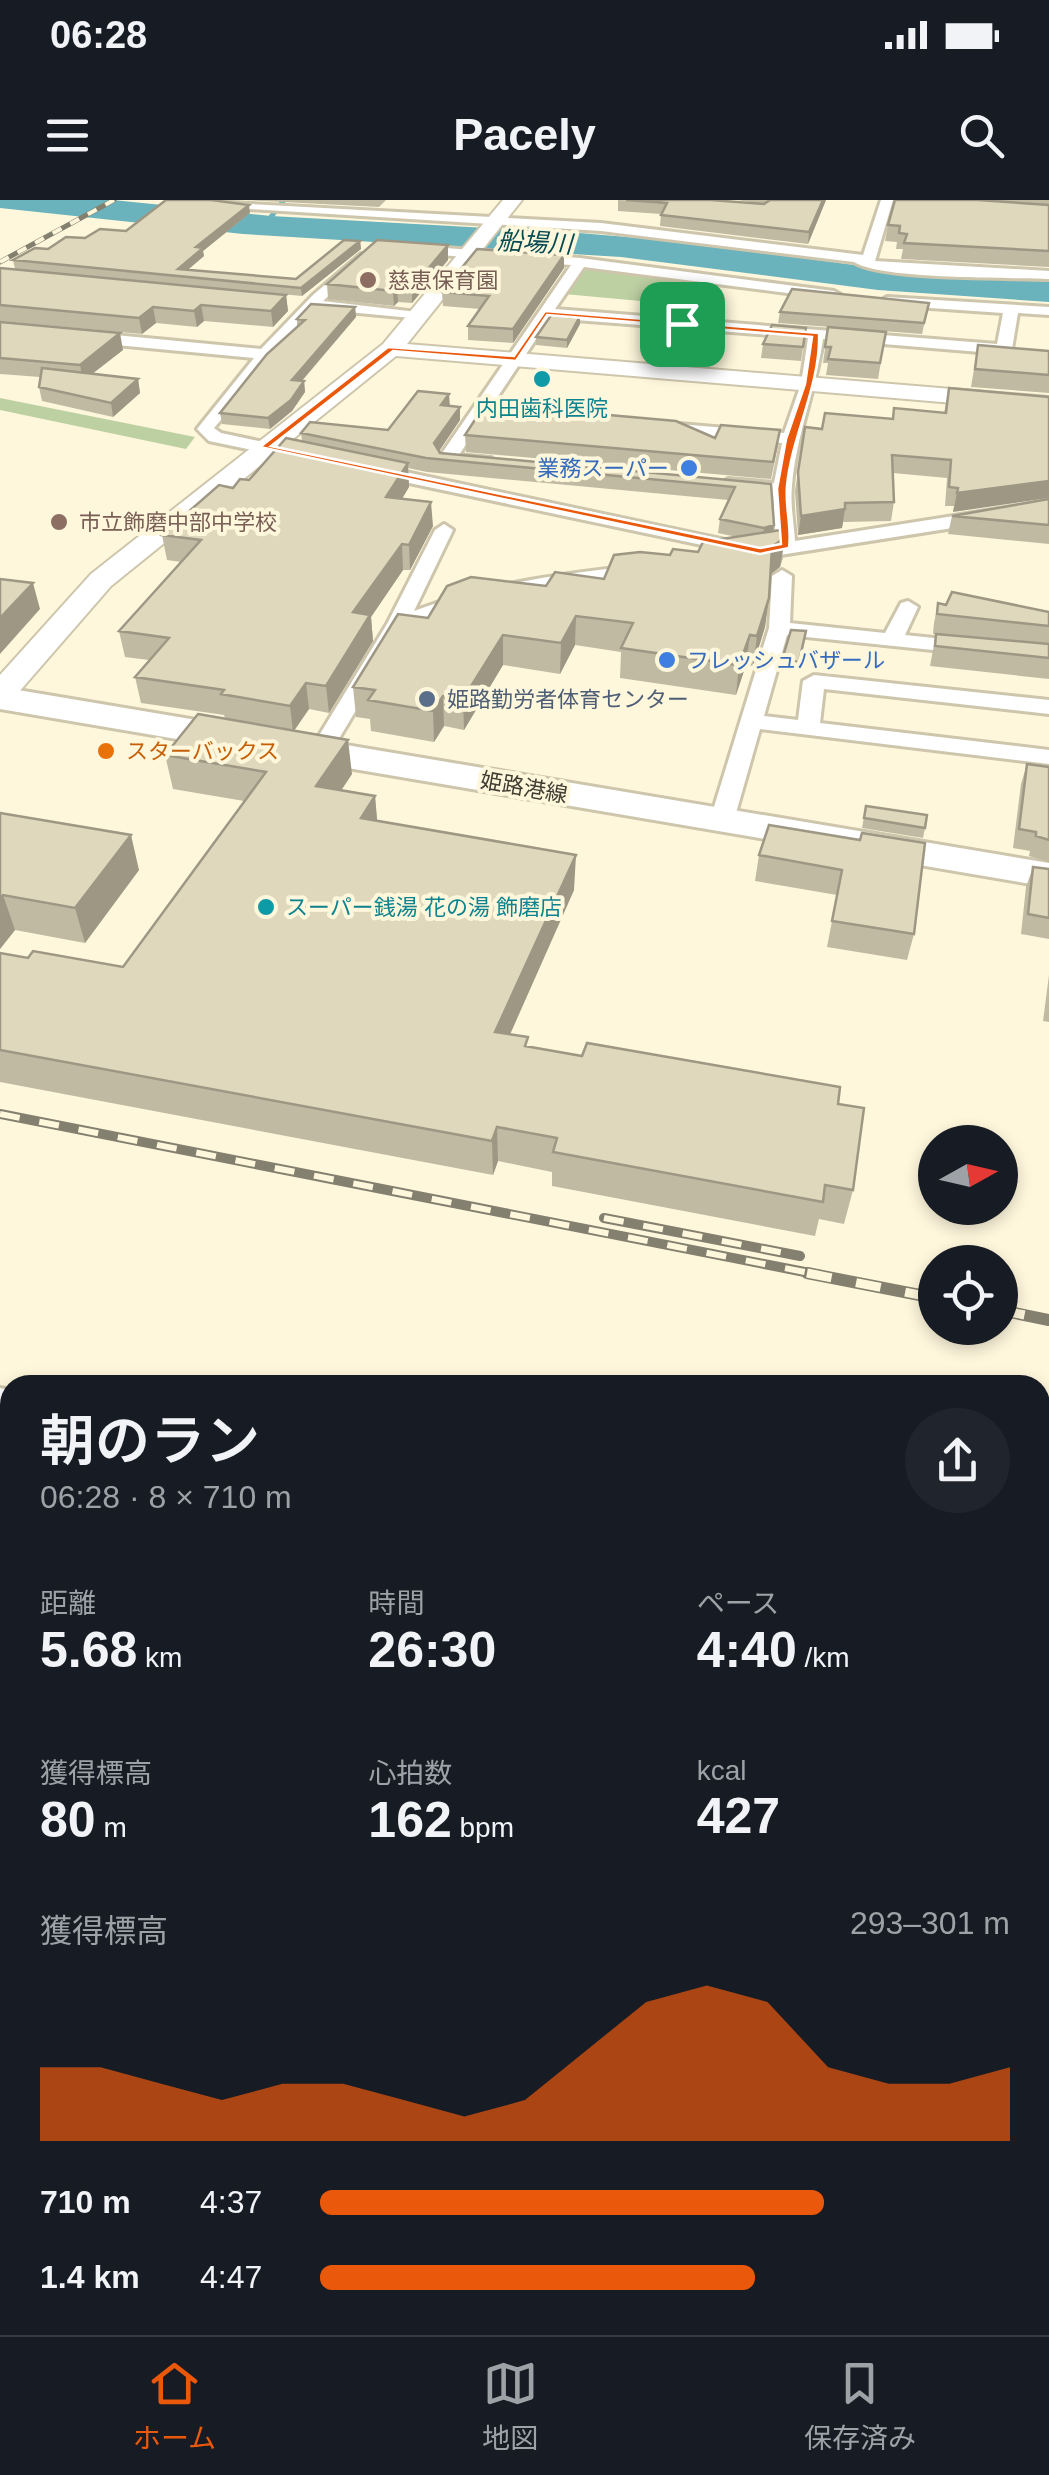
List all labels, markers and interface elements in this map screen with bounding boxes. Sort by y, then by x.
text: 06:28 [50,14,147,56]
icon: menu [40,108,95,163]
icon: search [954,108,1009,163]
text: Pacely [453,109,596,160]
water label: 船場川 [497,226,576,258]
place label: 慈恵保育園 [388,268,498,293]
marker: 慈恵保育園 [357,269,379,291]
pin [640,282,725,367]
icon: arrive [655,297,710,352]
marker: 内田歯科医院 [531,368,553,390]
place label: 内田歯科医院 [476,396,608,421]
place label: 業務スーパー [537,456,669,481]
marker: 業務スーパー [678,457,700,479]
place label: 市立飾磨中部中学校 [79,510,277,535]
marker: 市立飾磨中部中学校 [48,511,70,533]
place label: フレッシュバザール [687,648,885,673]
marker: フレッシュバザール [656,649,678,671]
place label: 姫路勤労者体育センター [447,687,689,712]
marker: 姫路勤労者体育センター [416,688,438,710]
place label: スターバックス [126,739,279,764]
marker: スターバックス [95,740,117,762]
street label: 姫路港線 [478,768,569,807]
place label: スーパー銭湯 花の湯 飾磨店 [286,895,562,920]
marker: スーパー銭湯 花の湯 飾磨店 [255,896,277,918]
north arrow [918,1125,1018,1225]
map controls [918,1125,1018,1345]
button: locate [918,1245,1018,1345]
button: share [905,1408,1010,1513]
text: 朝のラン [40,1410,260,1472]
text: 06:28 · 8 × 710 m [40,1479,292,1515]
text: 距離 [40,1588,96,1619]
text: 時間 [368,1588,424,1619]
text: ペース [697,1588,779,1619]
text: 5.68 [40,1622,137,1678]
text: 26:30 [368,1622,496,1678]
text: 4:40 [697,1622,797,1678]
text: km [137,1642,182,1673]
text: /km [797,1642,850,1673]
text: kcal [697,1755,746,1786]
text: 獲得標高 [40,1758,152,1789]
text: 心拍数 [368,1758,452,1789]
text: 427 [697,1788,780,1844]
text: 80 [40,1792,96,1848]
text: 162 [368,1792,452,1848]
text: m [96,1812,127,1843]
text: bpm [452,1812,514,1843]
text: 293–301 m [850,1905,1010,1941]
text: 獲得標高 [40,1913,168,1949]
text: 710 m [40,2184,131,2220]
text: 4:37 [200,2184,262,2220]
text: 1.4 km [40,2259,140,2295]
text: 4:47 [200,2259,262,2295]
tab: ホーム [133,2356,216,2456]
tab: 地図 [482,2356,538,2456]
tab: 保存済み [804,2356,916,2456]

